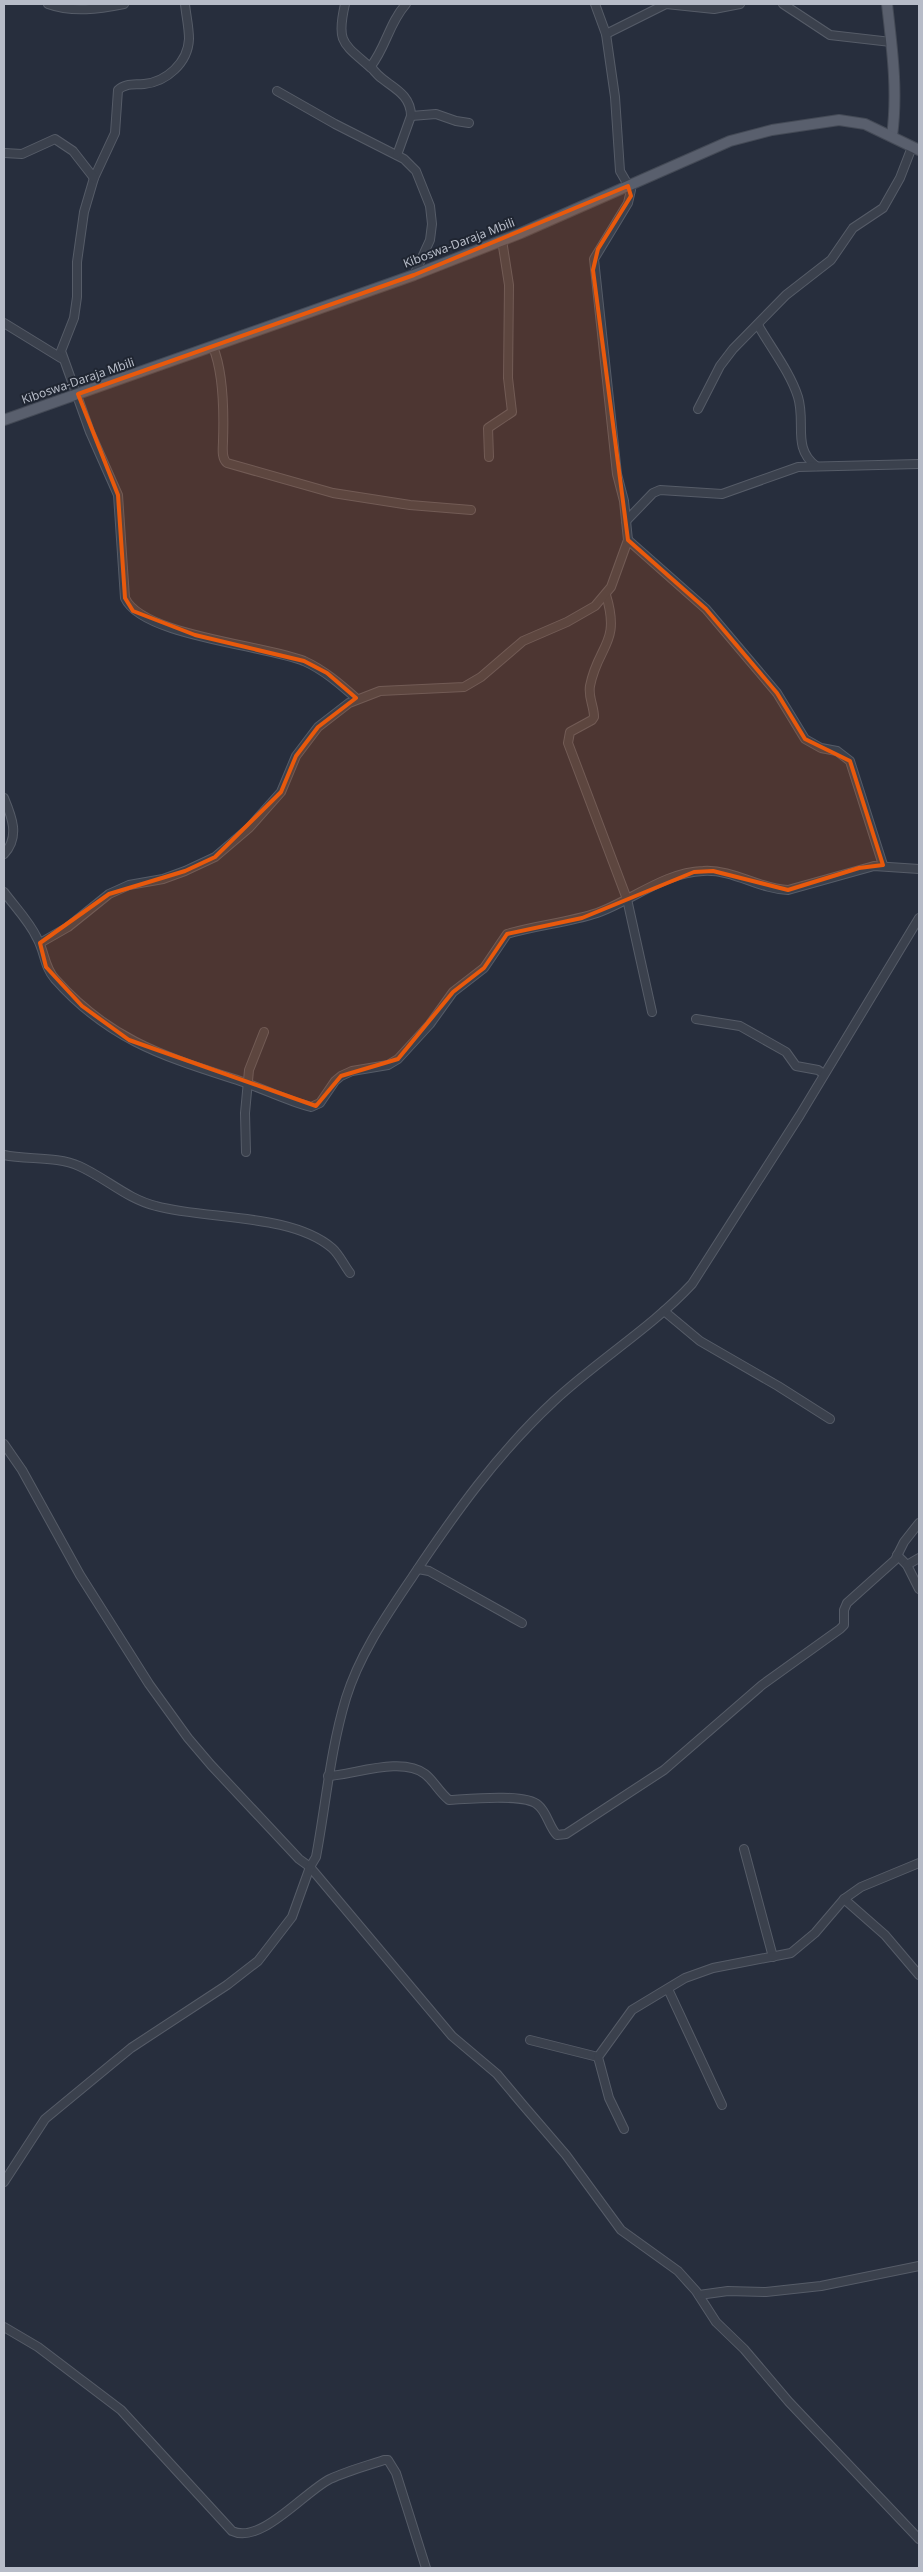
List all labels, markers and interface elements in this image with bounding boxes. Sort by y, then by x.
street label: Kiboswa-Daraja Mbili [401,213,517,272]
street label: Kiboswa-Daraja Mbili [19,353,137,408]

